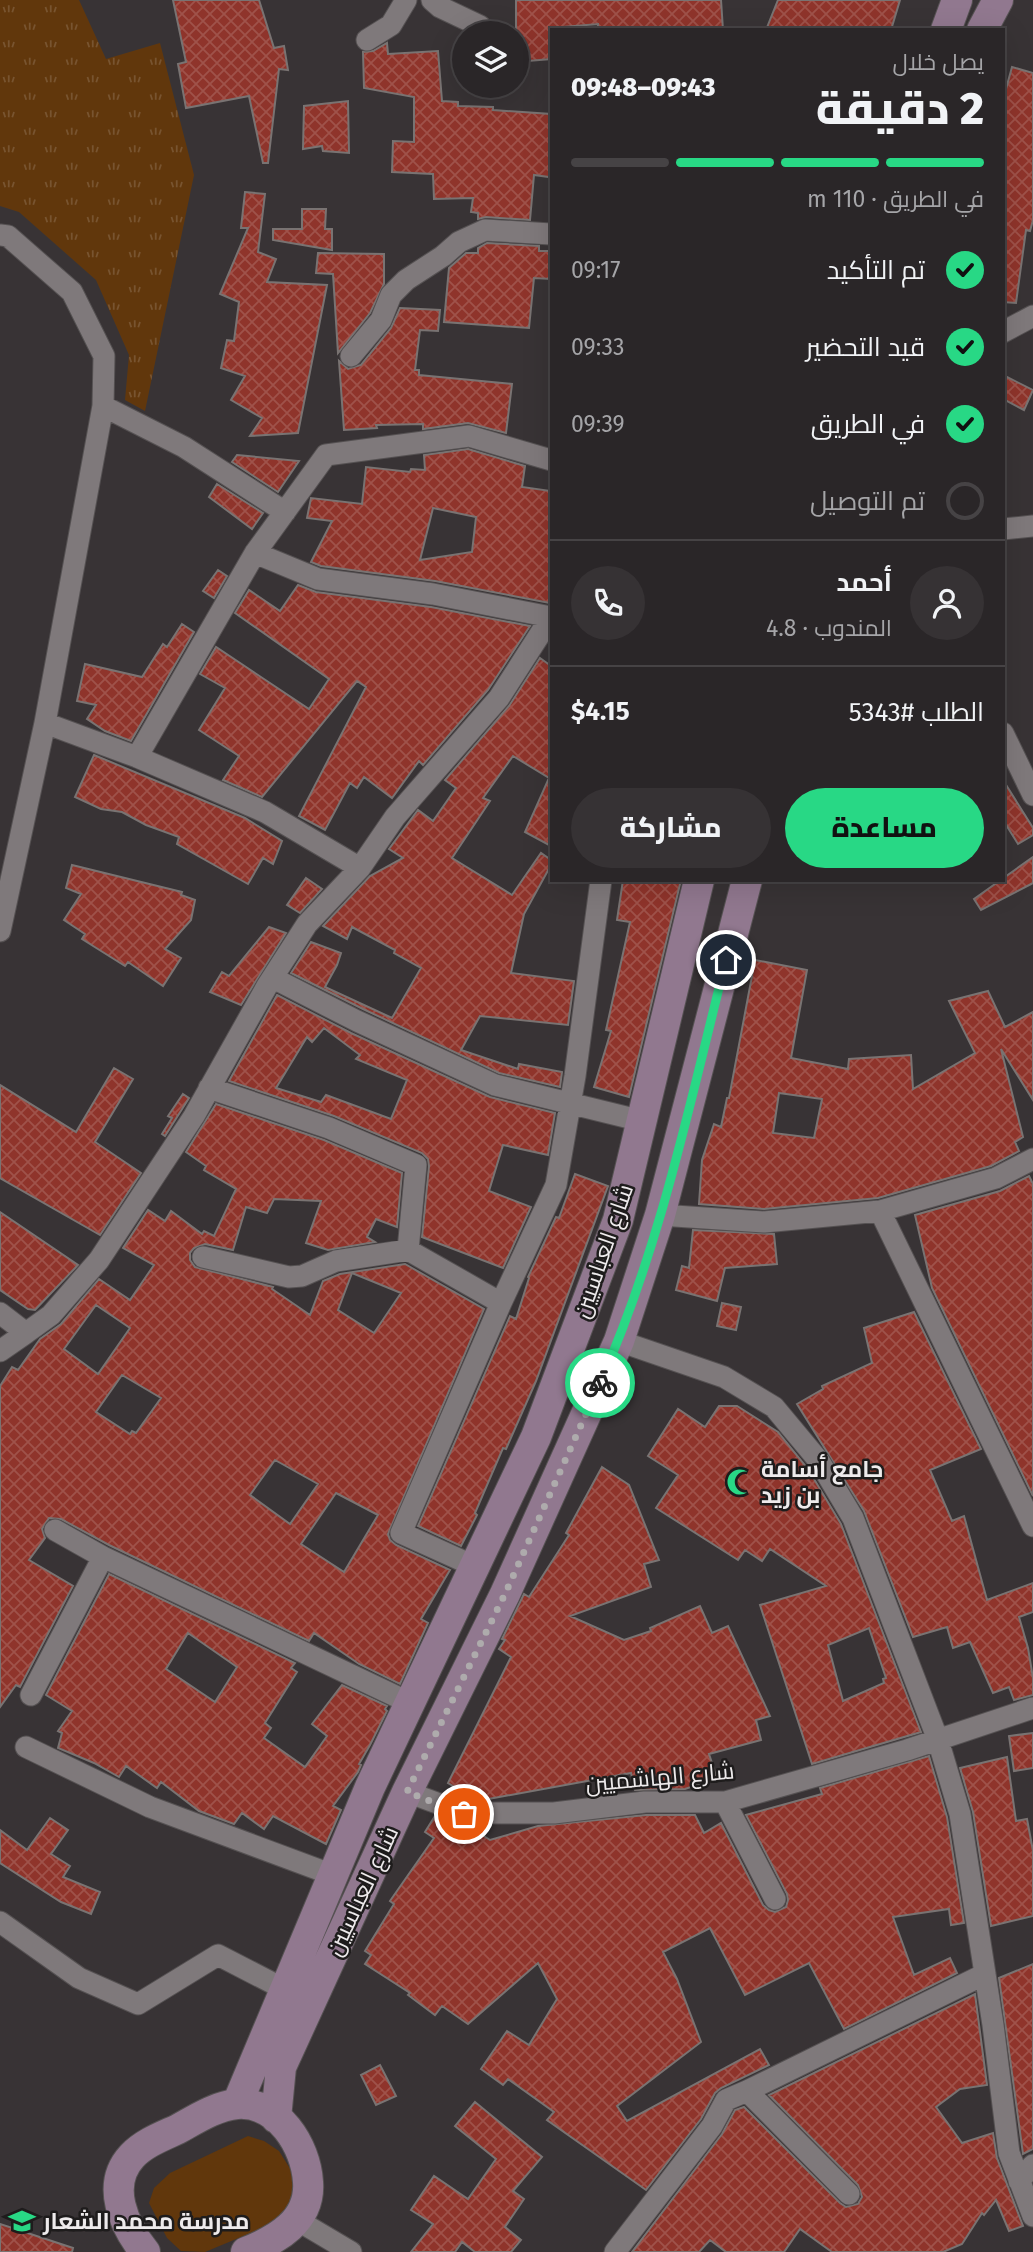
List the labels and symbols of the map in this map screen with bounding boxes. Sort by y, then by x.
pin [696,930,756,990]
street label: شارع العباسيين [567,1180,641,1322]
courier [565,1348,635,1418]
place label: جامع أسامة بن زيد [761,1454,883,1509]
mosque icon: جامع أسامة بن زيد [725,1467,755,1497]
street label: شارع الهاشميين [584,1757,736,1799]
pin [434,1784,494,1844]
street label: شارع العباسيين [320,1822,406,1961]
school or university icon: مدرسة محمد الشعار [7,2206,37,2236]
place label: مدرسة محمد الشعار [42,2207,249,2235]

